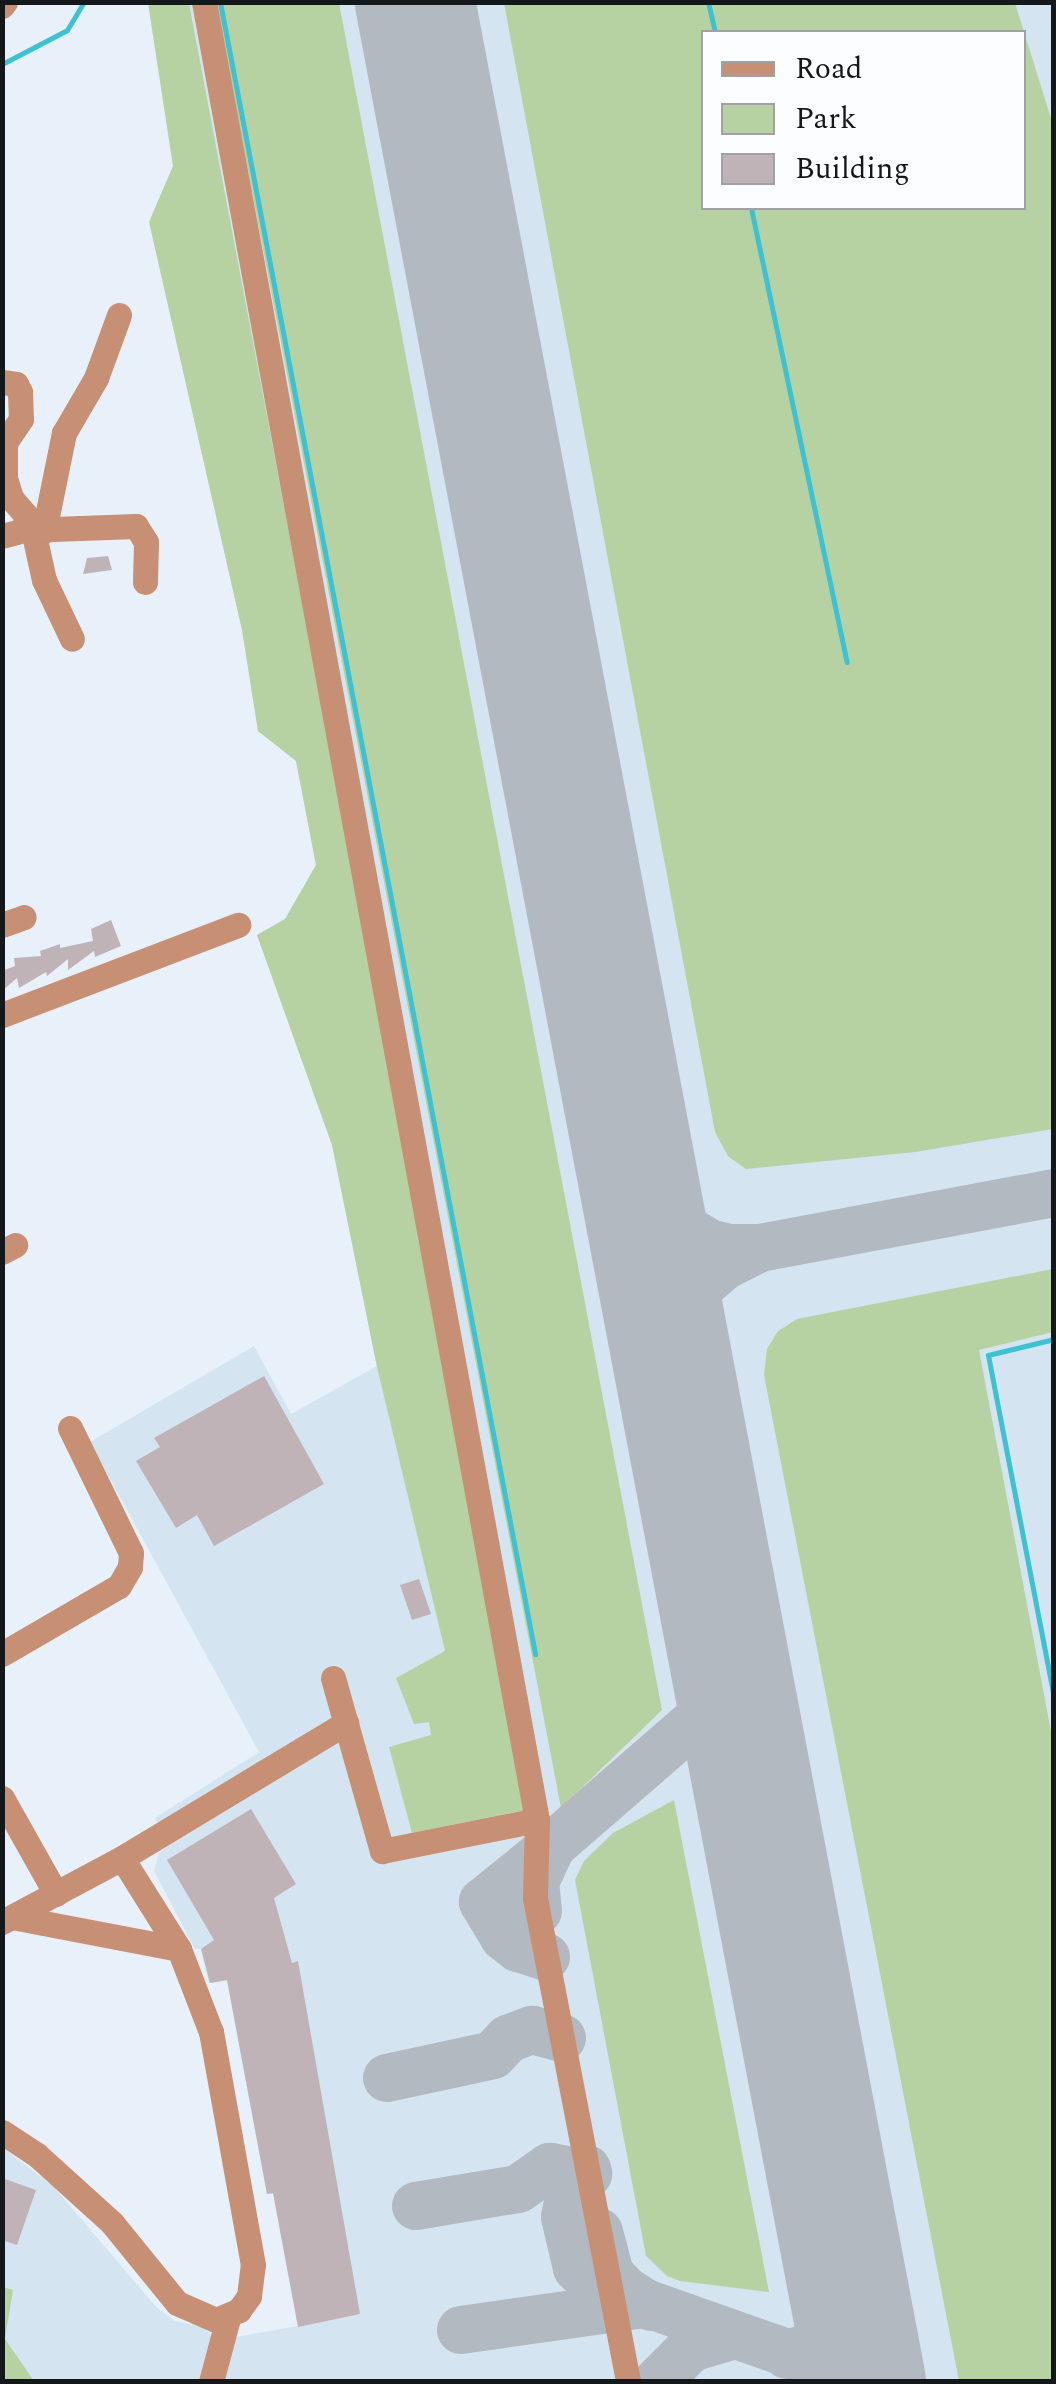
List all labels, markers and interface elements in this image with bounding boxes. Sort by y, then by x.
legend [701,30,1026,210]
text: Road [795,46,863,92]
text: Park [795,96,857,142]
text: Building [795,146,910,192]

